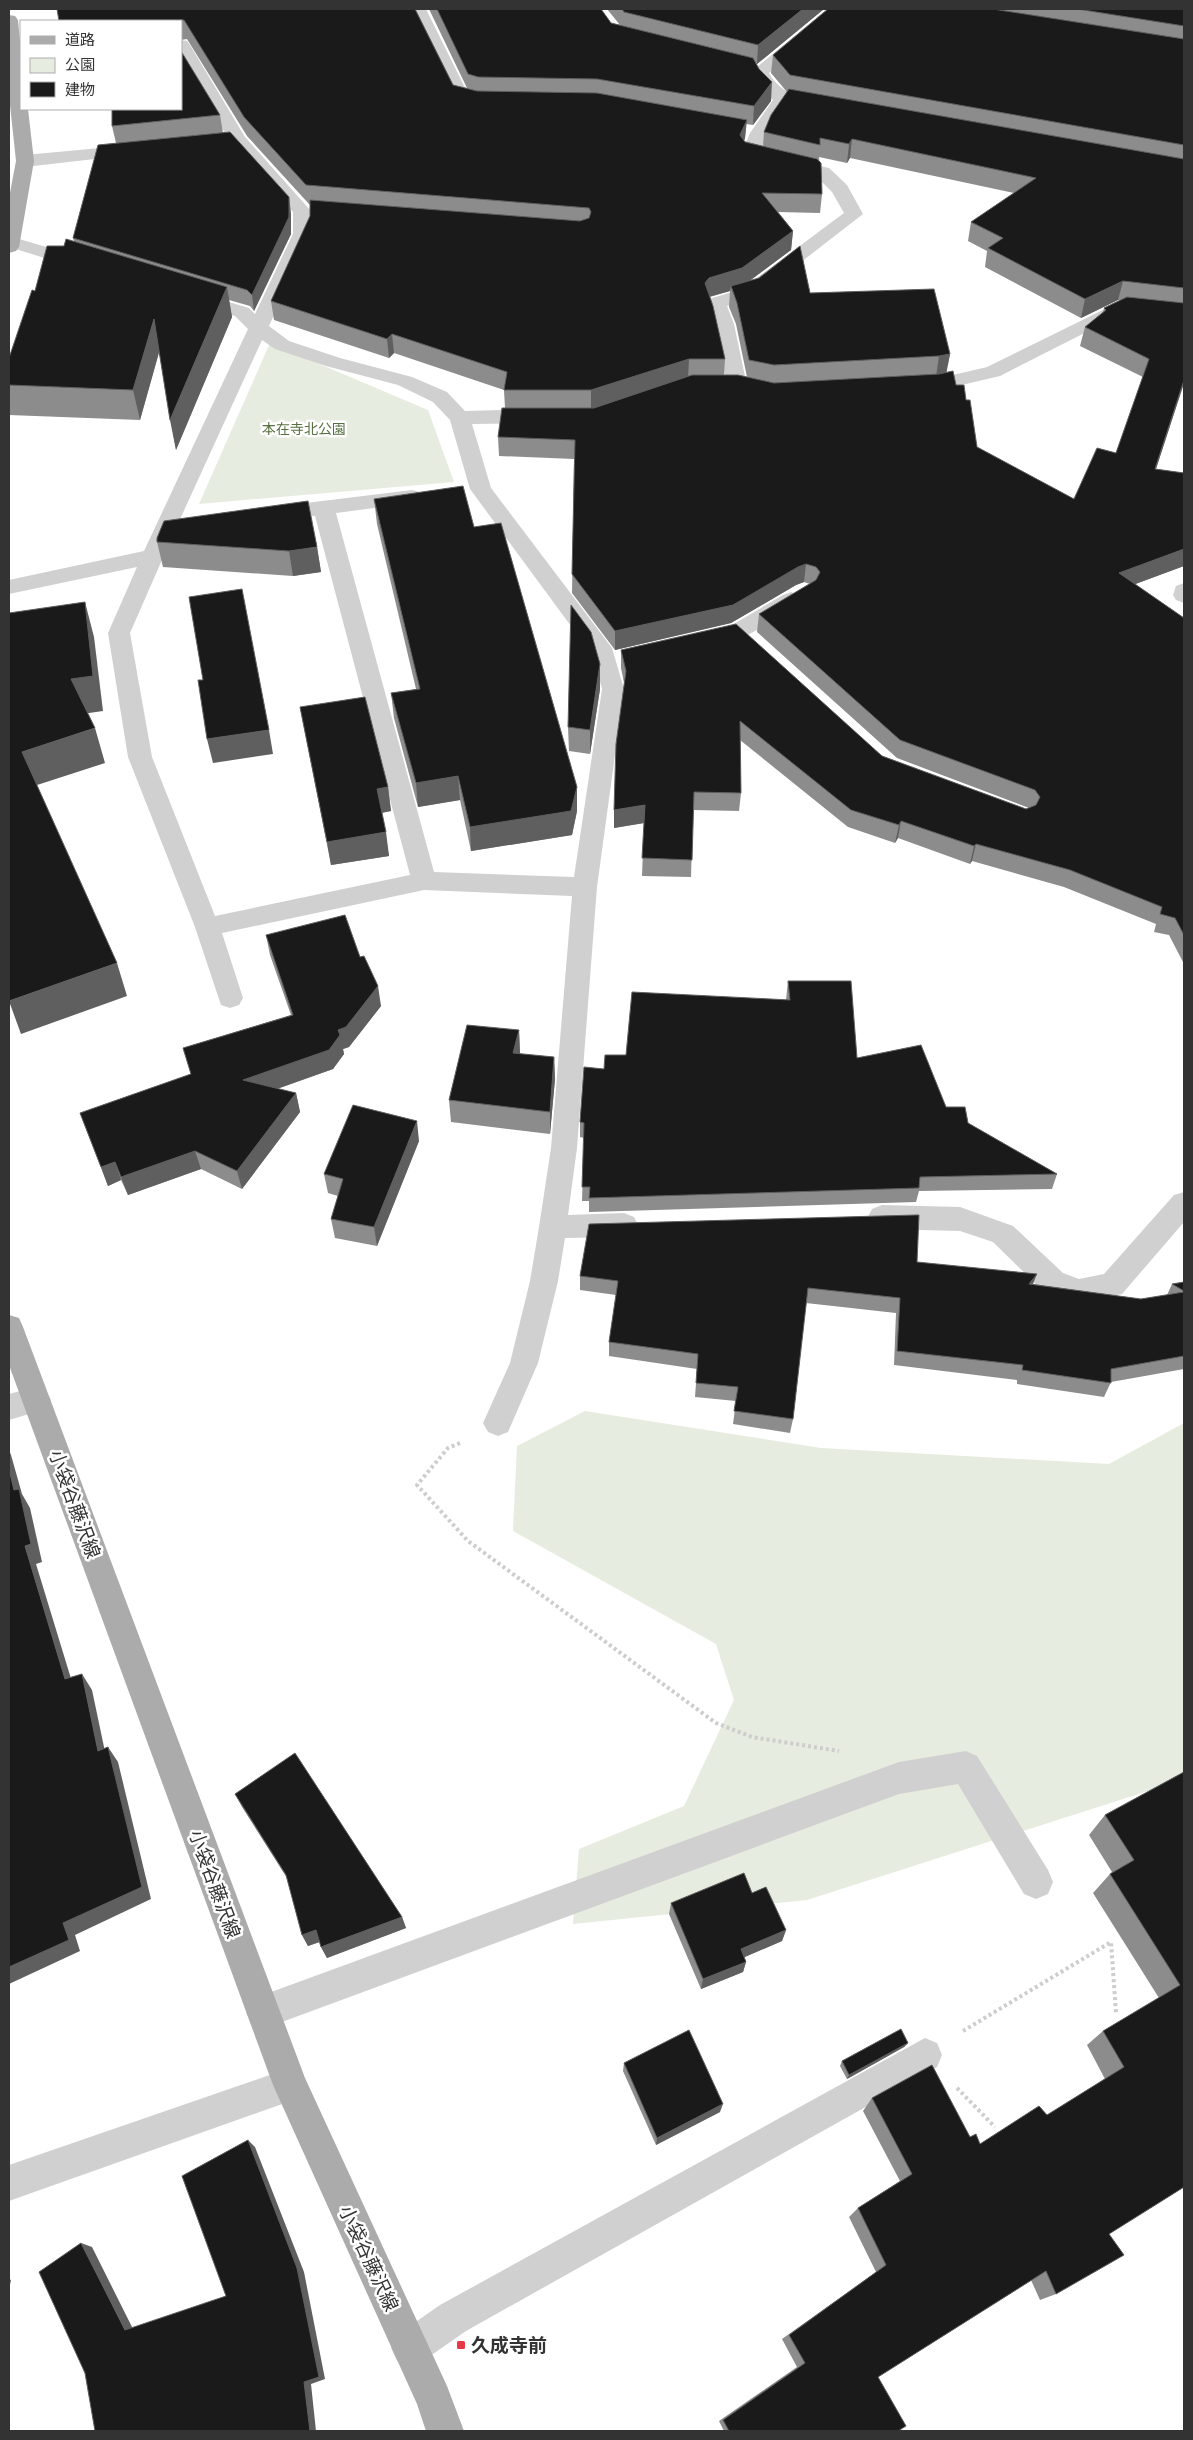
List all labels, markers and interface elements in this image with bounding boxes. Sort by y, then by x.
legend [20,20,182,110]
text: 道路 [65,32,95,51]
text: 公園 [65,57,95,76]
text: 建物 [65,82,95,101]
park label: 本在寺北公園 [262,421,346,439]
street label: 小袋谷藤沢線 [42,1447,104,1562]
street label: 小袋谷藤沢線 [182,1827,244,1942]
street label: 小袋谷藤沢線 [332,2202,402,2316]
place label: 久成寺前 [471,2335,547,2359]
marker: 久成寺前 [455,2339,467,2351]

